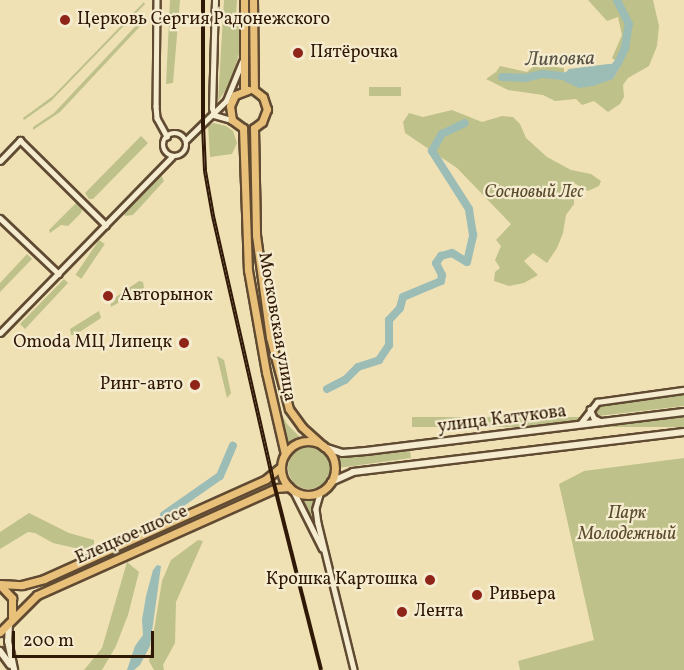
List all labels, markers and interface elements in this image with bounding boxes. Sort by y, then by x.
place label: Церковь Сергия Радонежского [77,9,330,31]
marker: Церковь Сергия Радонежского [58,13,72,27]
place label: Пятёрочка [310,42,398,64]
marker: Пятёрочка [291,46,305,60]
water label: Липовка [525,47,595,73]
park label: Сосновый Лес [484,182,584,204]
street label: Московская улица [252,250,300,404]
place label: Авторынок [120,285,213,307]
marker: Авторынок [101,289,115,303]
place label: Omoda МЦ Липецк [13,332,172,354]
marker: Omoda МЦ Липецк [177,336,191,350]
place label: Ринг-авто [100,374,183,396]
marker: Ринг-авто [188,378,202,392]
street label: улица Катукова [436,401,568,439]
street label: Елецкое шоссе [73,502,191,570]
park label: Парк Молодежный [578,504,676,546]
place label: Крошка Картошка [266,569,418,591]
marker: Крошка Картошка [423,573,437,587]
place label: Ривьера [489,584,556,606]
marker: Ривьера [470,588,484,602]
place label: Лента [414,601,464,623]
marker: Лента [395,605,409,619]
scale bar [15,619,158,657]
text: 200 m [23,629,74,654]

